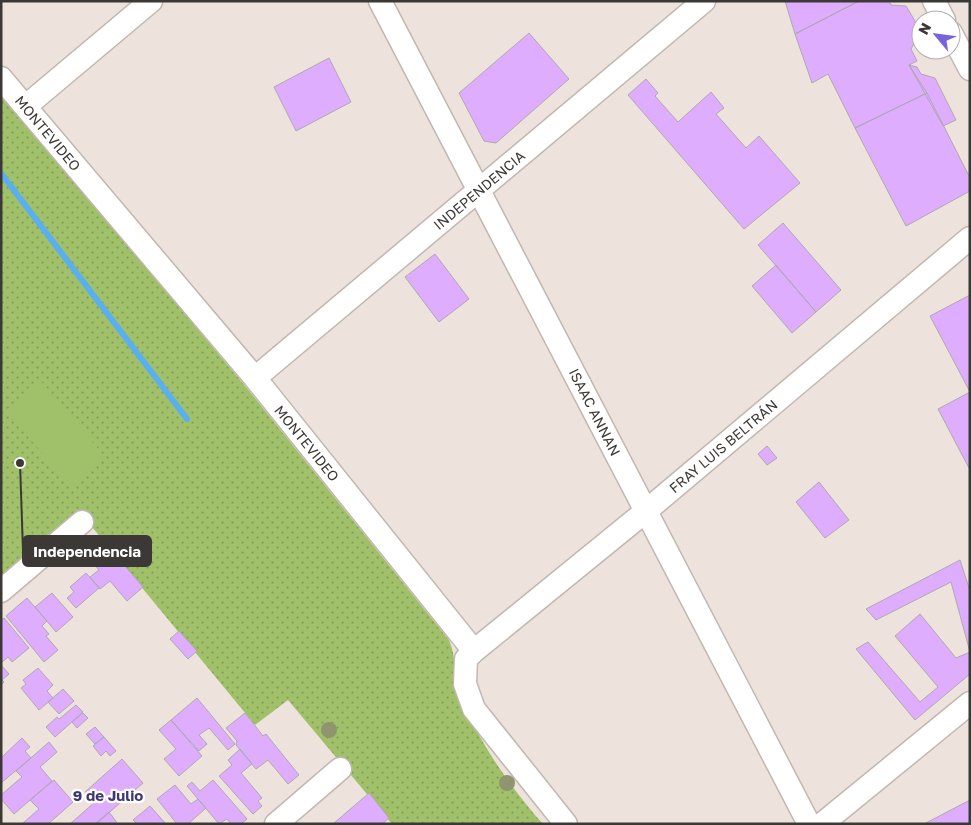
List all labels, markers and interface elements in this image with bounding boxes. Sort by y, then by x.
north arrow [911,10,961,60]
text: N [914,20,934,37]
street label: MONTEVIDEO [12,92,84,174]
street label: INDEPENDENCIA [430,146,529,233]
street label: ISAAC ANNAN [566,366,624,458]
street label: FRAY LUIS BELTRÁN [665,396,781,496]
street label: MONTEVIDEO [271,402,343,484]
callout: Independencia [23,536,151,566]
text: Independencia [33,542,141,560]
district label: 9 de Julio [73,786,143,804]

